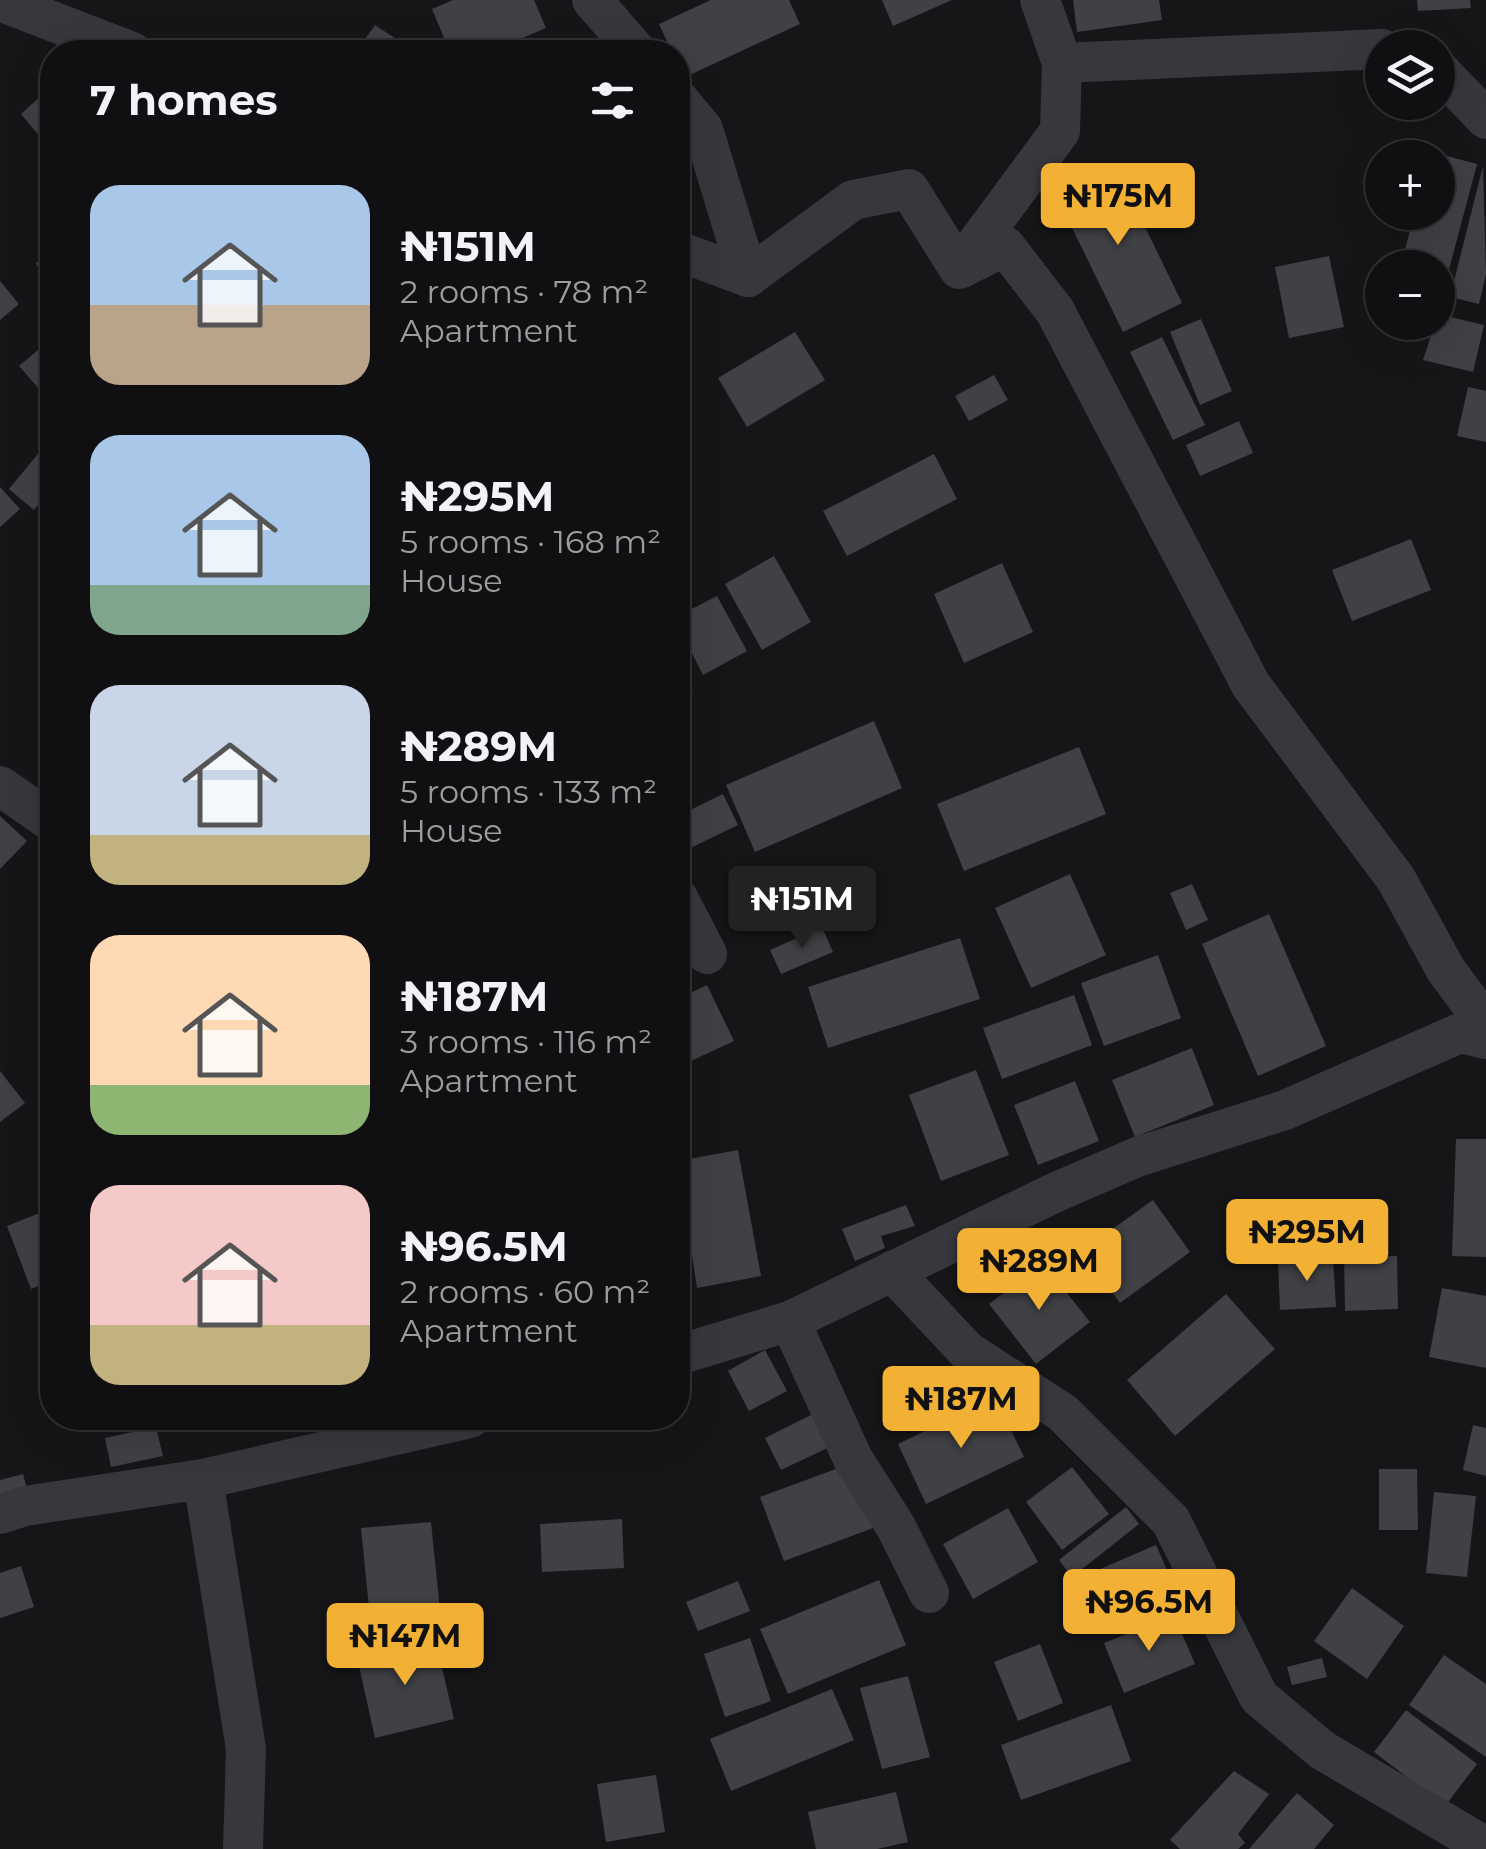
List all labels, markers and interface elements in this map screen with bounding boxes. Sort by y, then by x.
map controls [1365,30,1455,340]
button: layers [1365,30,1455,120]
icon: filters [585,73,640,128]
text: 7 homes [90,74,278,126]
button: + [1365,140,1455,230]
pin: ₦175M [1048,163,1188,248]
text: ₦175M [1063,176,1173,215]
text: ₦151M [400,220,536,272]
icon: home [170,225,290,345]
button: − [1365,250,1455,340]
text: 2 rooms · 78 m² [400,272,648,311]
text: Apartment [400,311,578,350]
text: ₦295M [400,470,554,522]
icon: home [170,475,290,595]
text: 5 rooms · 168 m² [400,522,661,561]
text: House [400,561,503,600]
text: ₦289M [400,720,557,772]
icon: home [170,725,290,845]
text: 5 rooms · 133 m² [400,772,657,811]
text: House [400,811,503,850]
pin: ₦151M [732,866,872,951]
text: ₦151M [750,879,854,918]
text: ₦187M [400,970,548,1022]
icon: home [170,975,290,1095]
text: 3 rooms · 116 m² [400,1022,652,1061]
text: Apartment [400,1061,578,1100]
pin: ₦295M [1237,1199,1377,1284]
text: ₦295M [1248,1212,1366,1251]
text: ₦96.5M [400,1220,568,1272]
icon: home [170,1225,290,1345]
pin: ₦289M [969,1228,1109,1313]
text: ₦289M [979,1241,1099,1280]
text: 2 rooms · 60 m² [400,1272,650,1311]
text: Apartment [400,1311,578,1350]
pin: ₦187M [891,1366,1031,1451]
text: ₦187M [905,1379,1017,1418]
pin: ₦96.5M [1068,1569,1230,1654]
text: ₦96.5M [1085,1582,1213,1621]
pin: ₦147M [335,1603,475,1688]
text: ₦147M [349,1616,461,1655]

